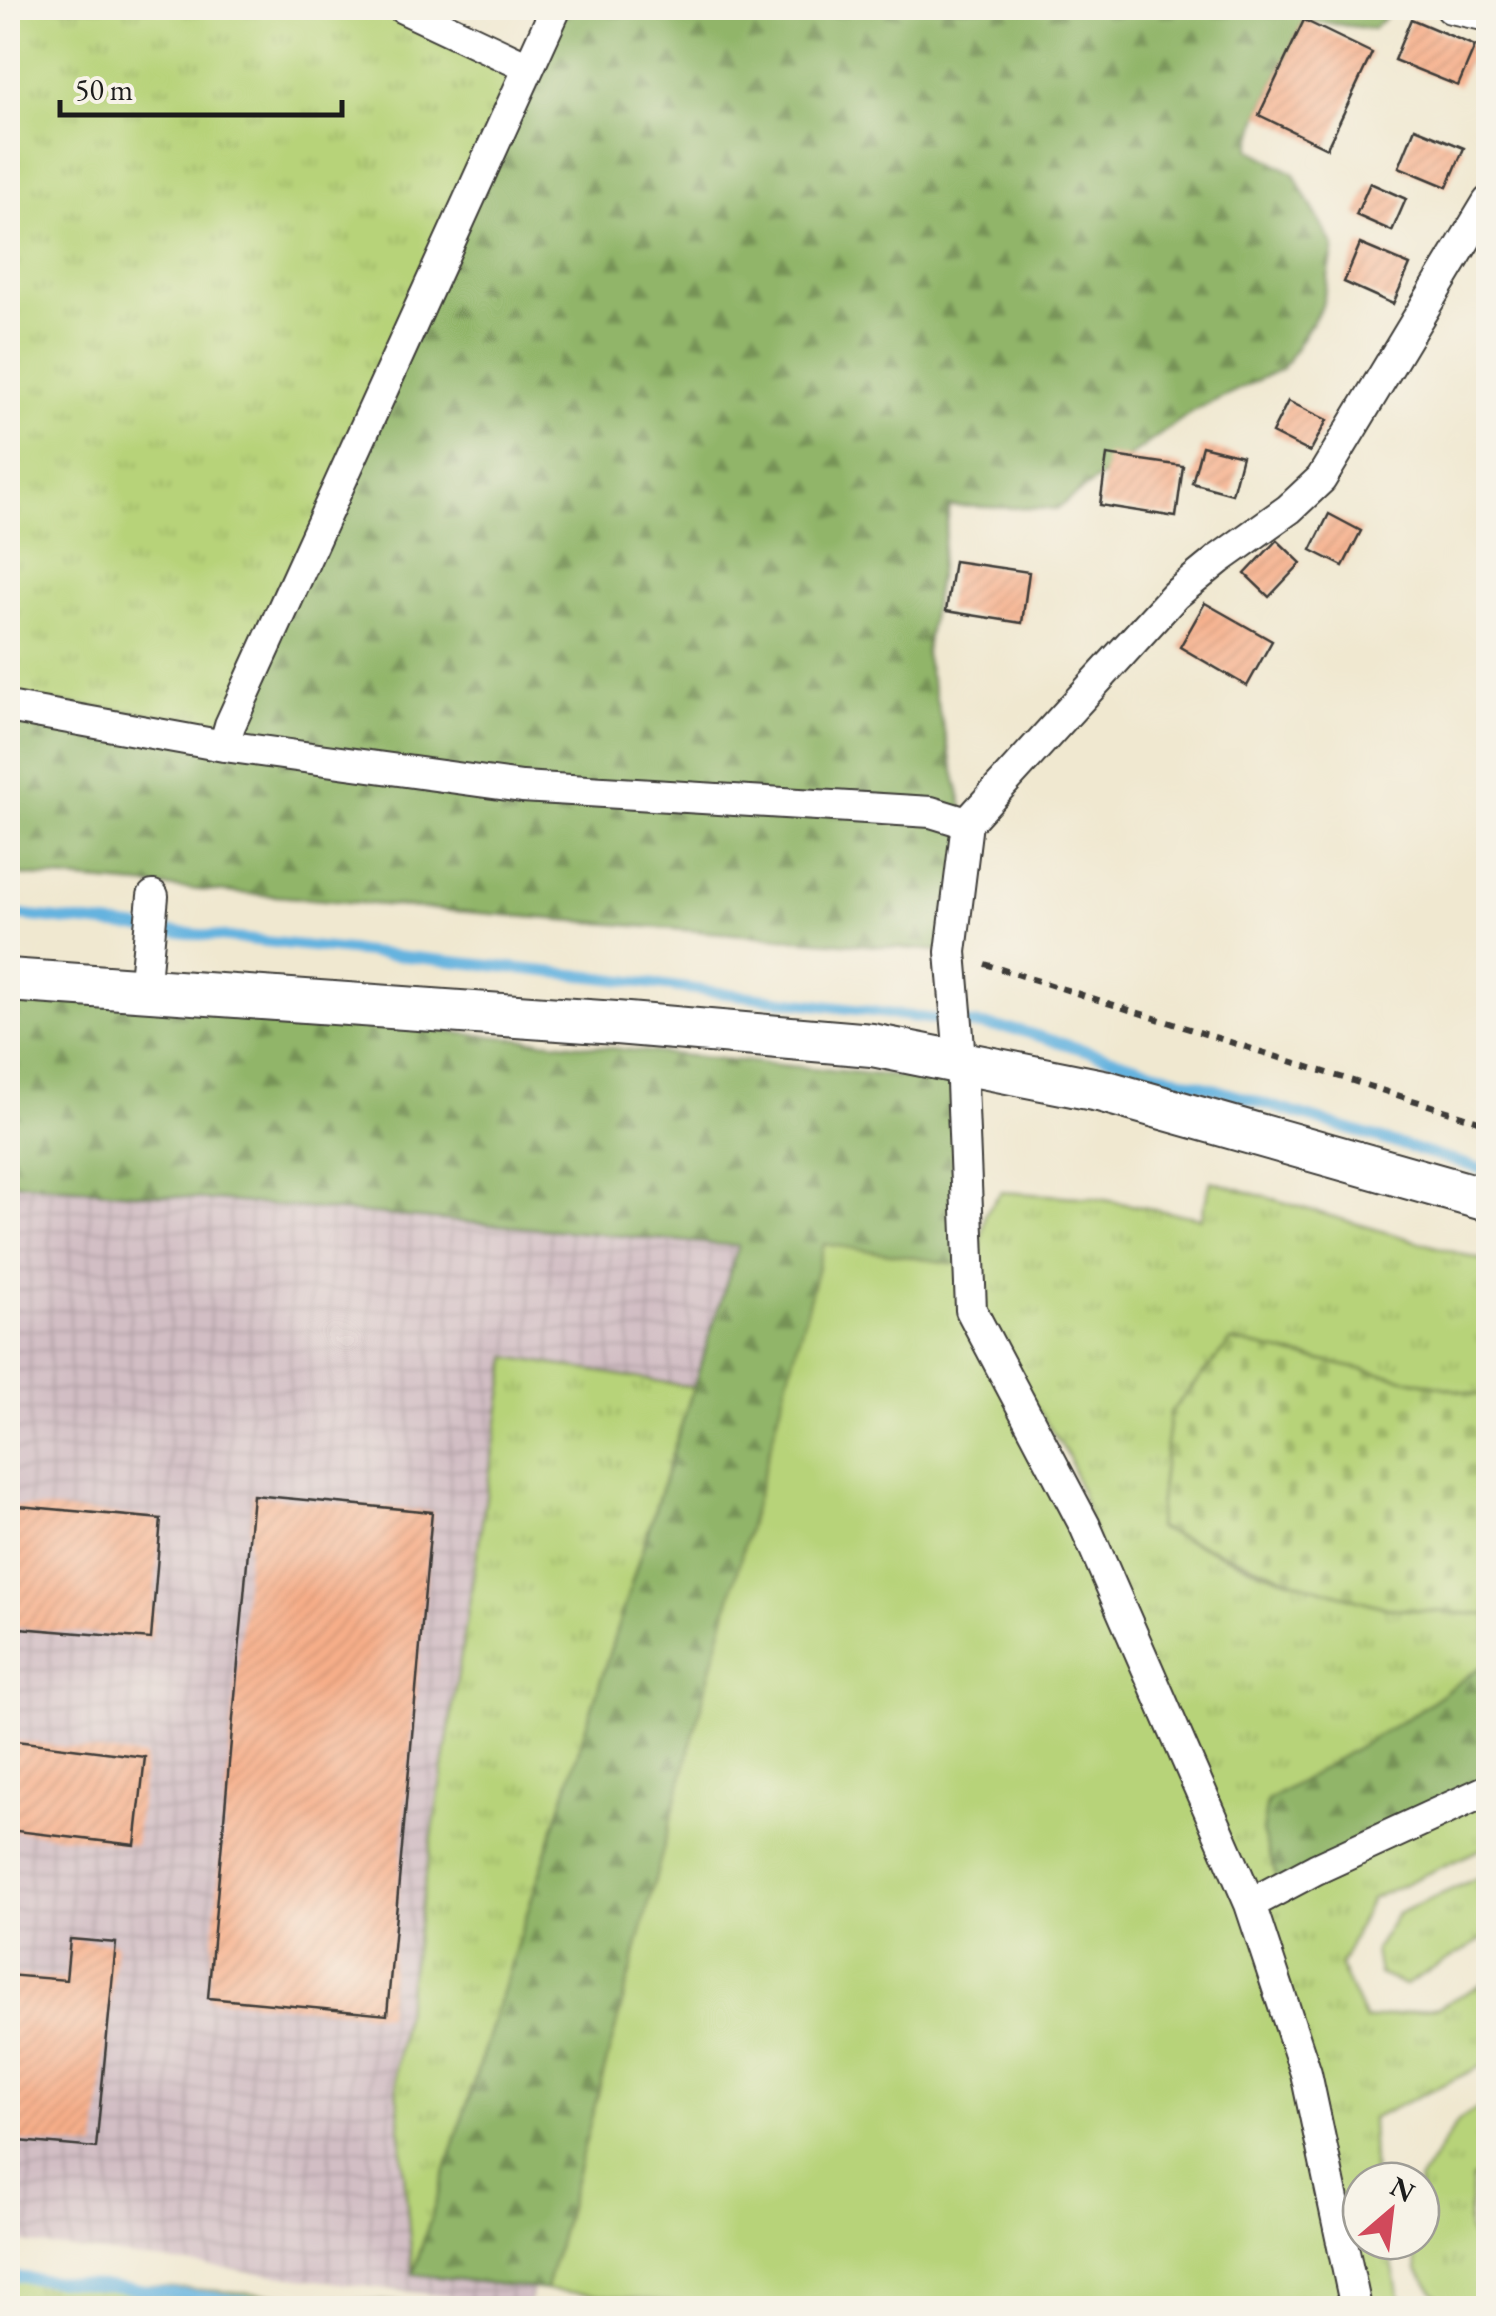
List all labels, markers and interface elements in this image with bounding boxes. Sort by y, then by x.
scale bar [60,55,342,117]
text: 50 m [75,70,133,109]
north arrow [1341,2161,1441,2261]
text: N [1384,2168,1421,2210]

